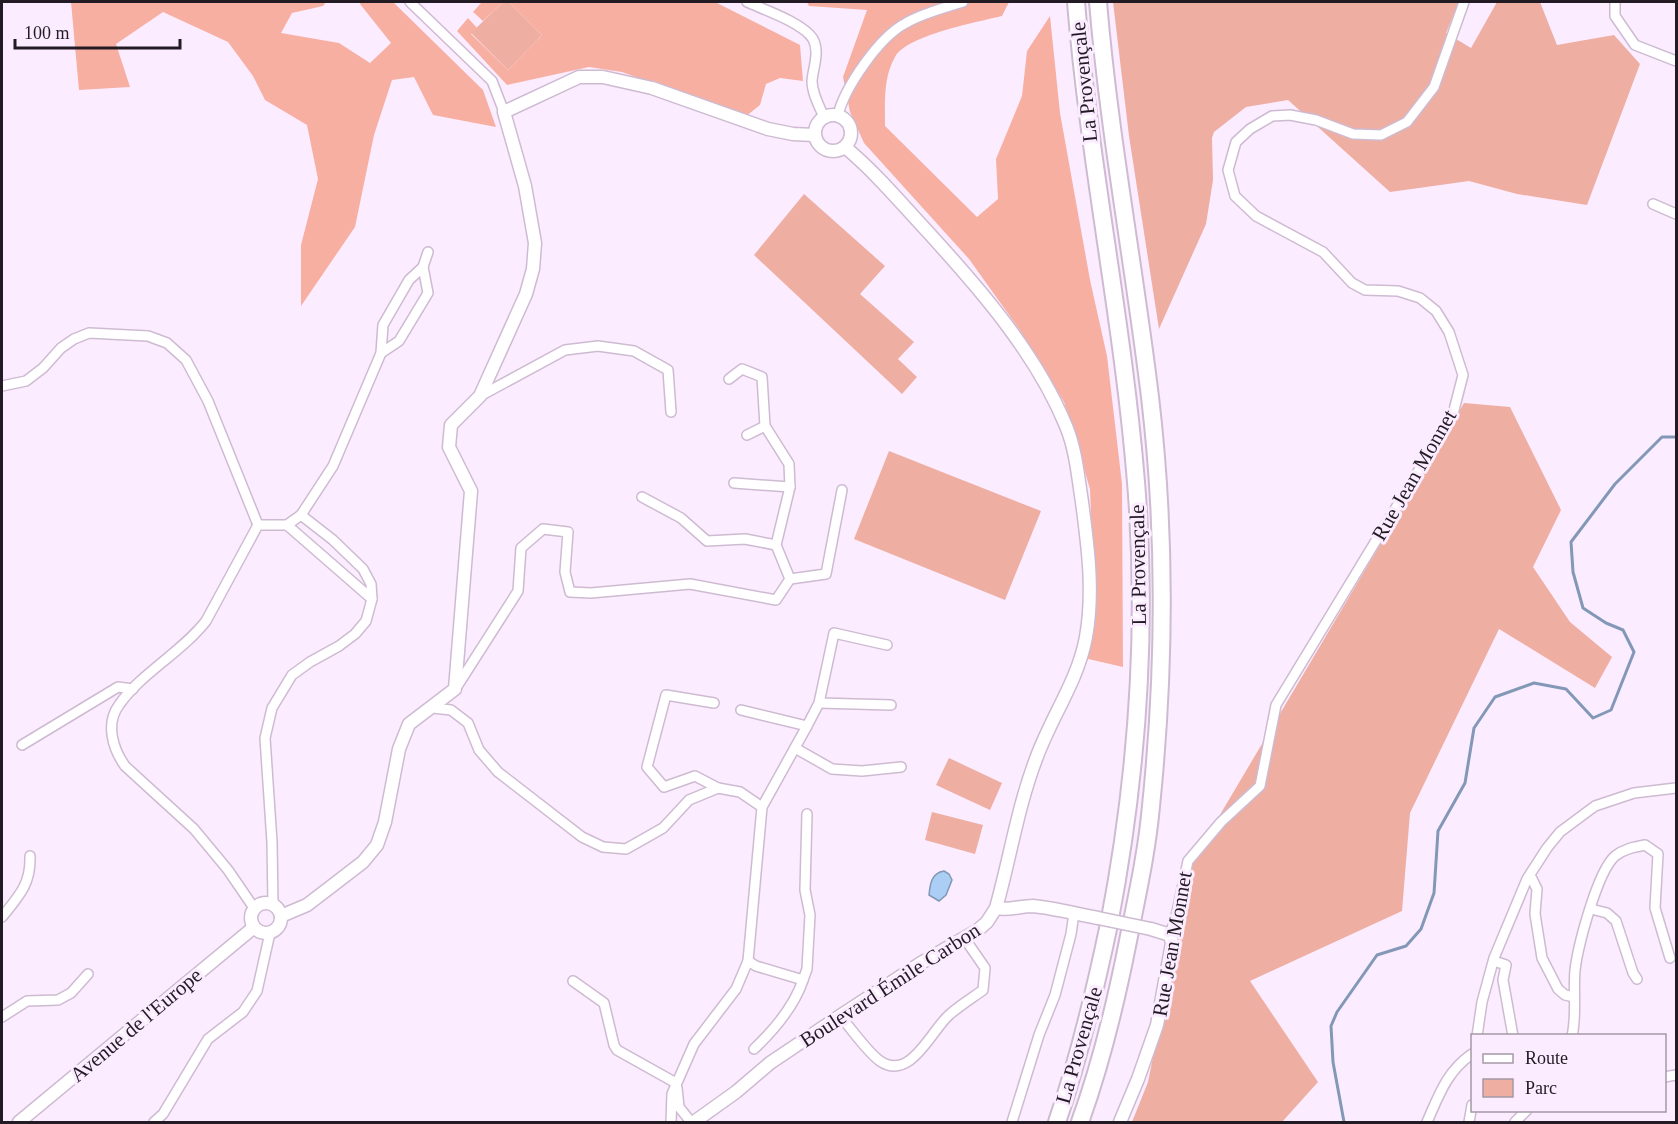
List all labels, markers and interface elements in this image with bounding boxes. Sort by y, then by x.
scale bar [15,12,180,50]
street label: La Provençale [1066,21,1102,143]
text: 100 m [24,23,70,43]
street label: Rue Jean Monnet [1367,405,1461,545]
street label: La Provençale [1125,504,1151,626]
street label: Rue Jean Monnet [1147,869,1197,1018]
street label: Boulevard Émile Carbon [795,917,985,1052]
street label: Avenue de l'Europe [65,963,207,1087]
street label: La Provençale [1051,984,1107,1106]
legend [1471,1034,1666,1112]
text: Route [1525,1048,1568,1068]
text: Parc [1525,1078,1557,1098]

